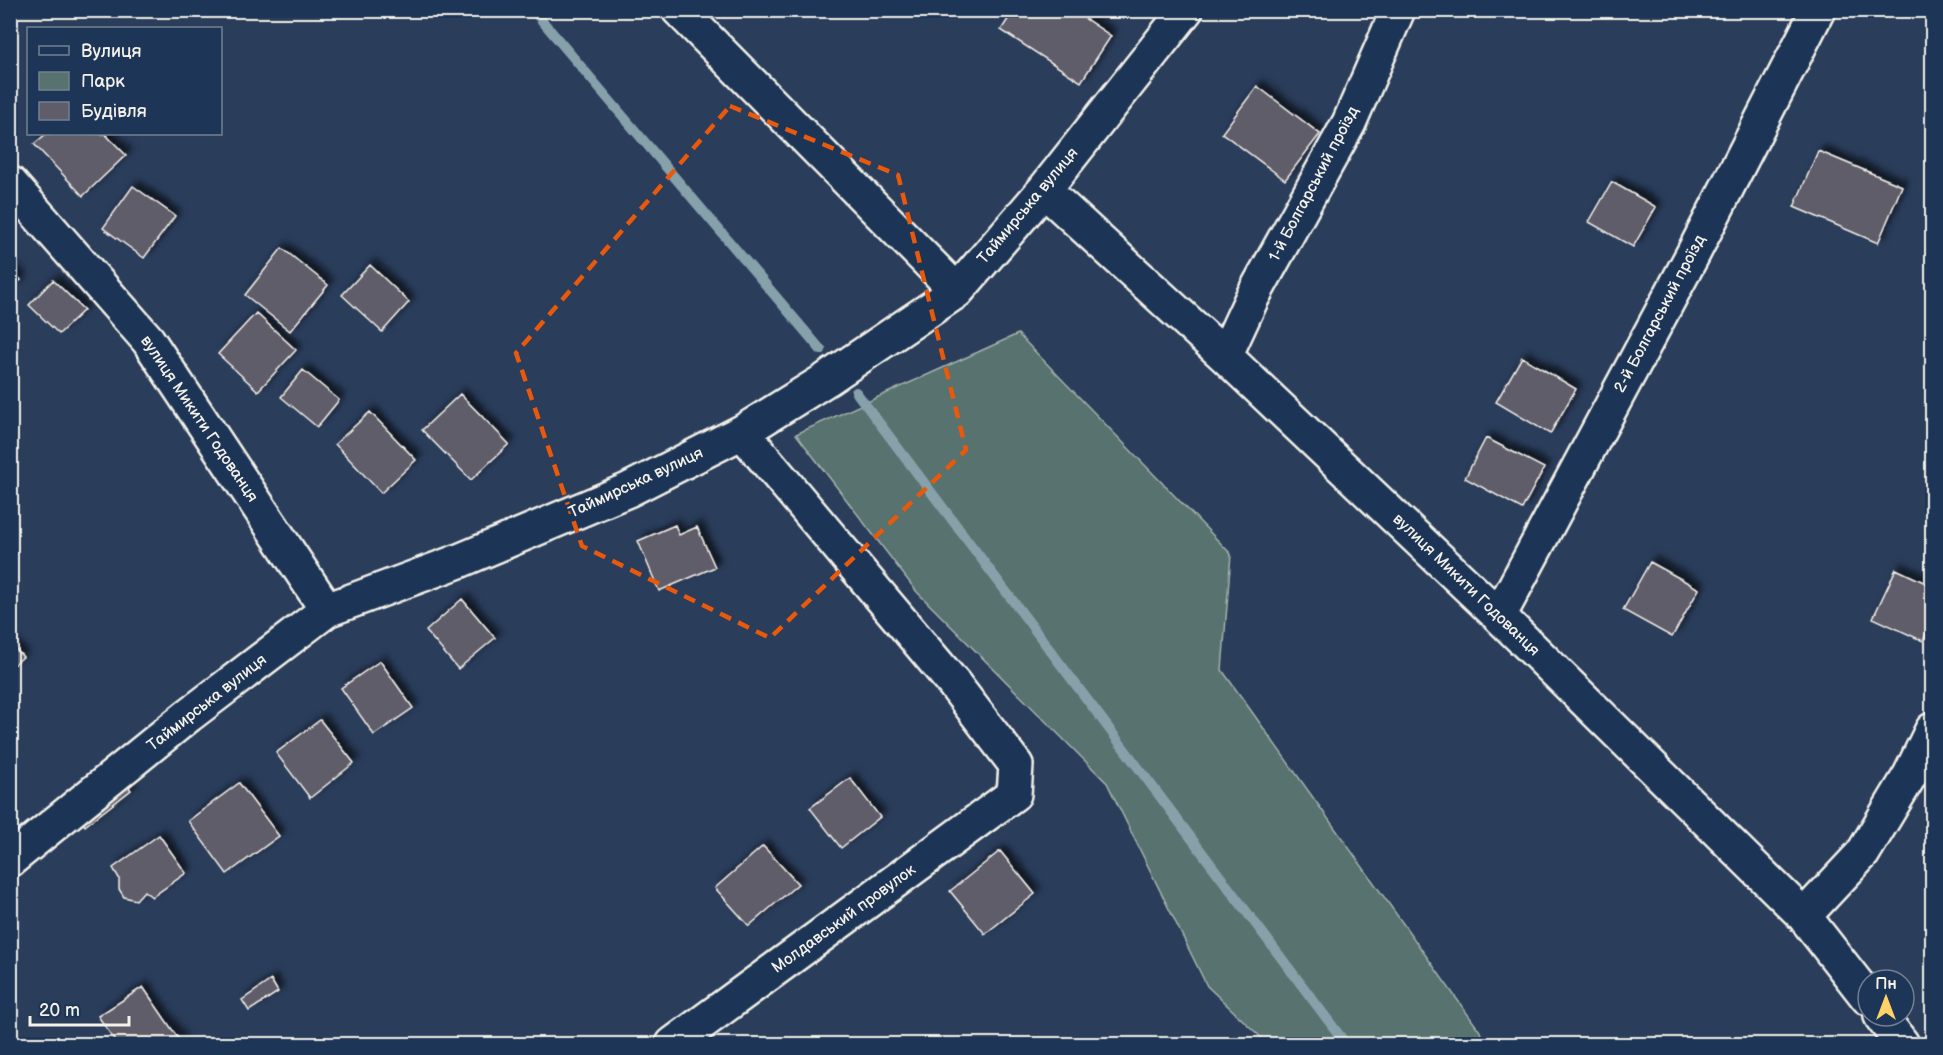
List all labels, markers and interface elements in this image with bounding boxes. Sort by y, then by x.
legend [27,27,222,135]
text: Вулиця [81,41,142,62]
text: Парк [81,71,125,92]
text: Будівля [81,101,147,122]
street label: 1-й Болгарський проїзд [1265,103,1363,265]
street label: Таймирська вулиця [974,144,1082,268]
street label: 2-й Болгарський проїзд [1610,232,1710,396]
street label: вулиця Микити Годованця [136,332,262,506]
street label: Таймирська вулиця [566,443,706,523]
street label: вулиця Микити Годованця [1389,510,1543,660]
street label: Таймирська вулиця [144,650,271,756]
street label: Молдавський провулок [768,860,920,978]
north arrow [1856,968,1916,1028]
text: Пн [1875,975,1897,994]
scale bar [30,989,129,1027]
text: 20 m [39,1000,80,1021]

